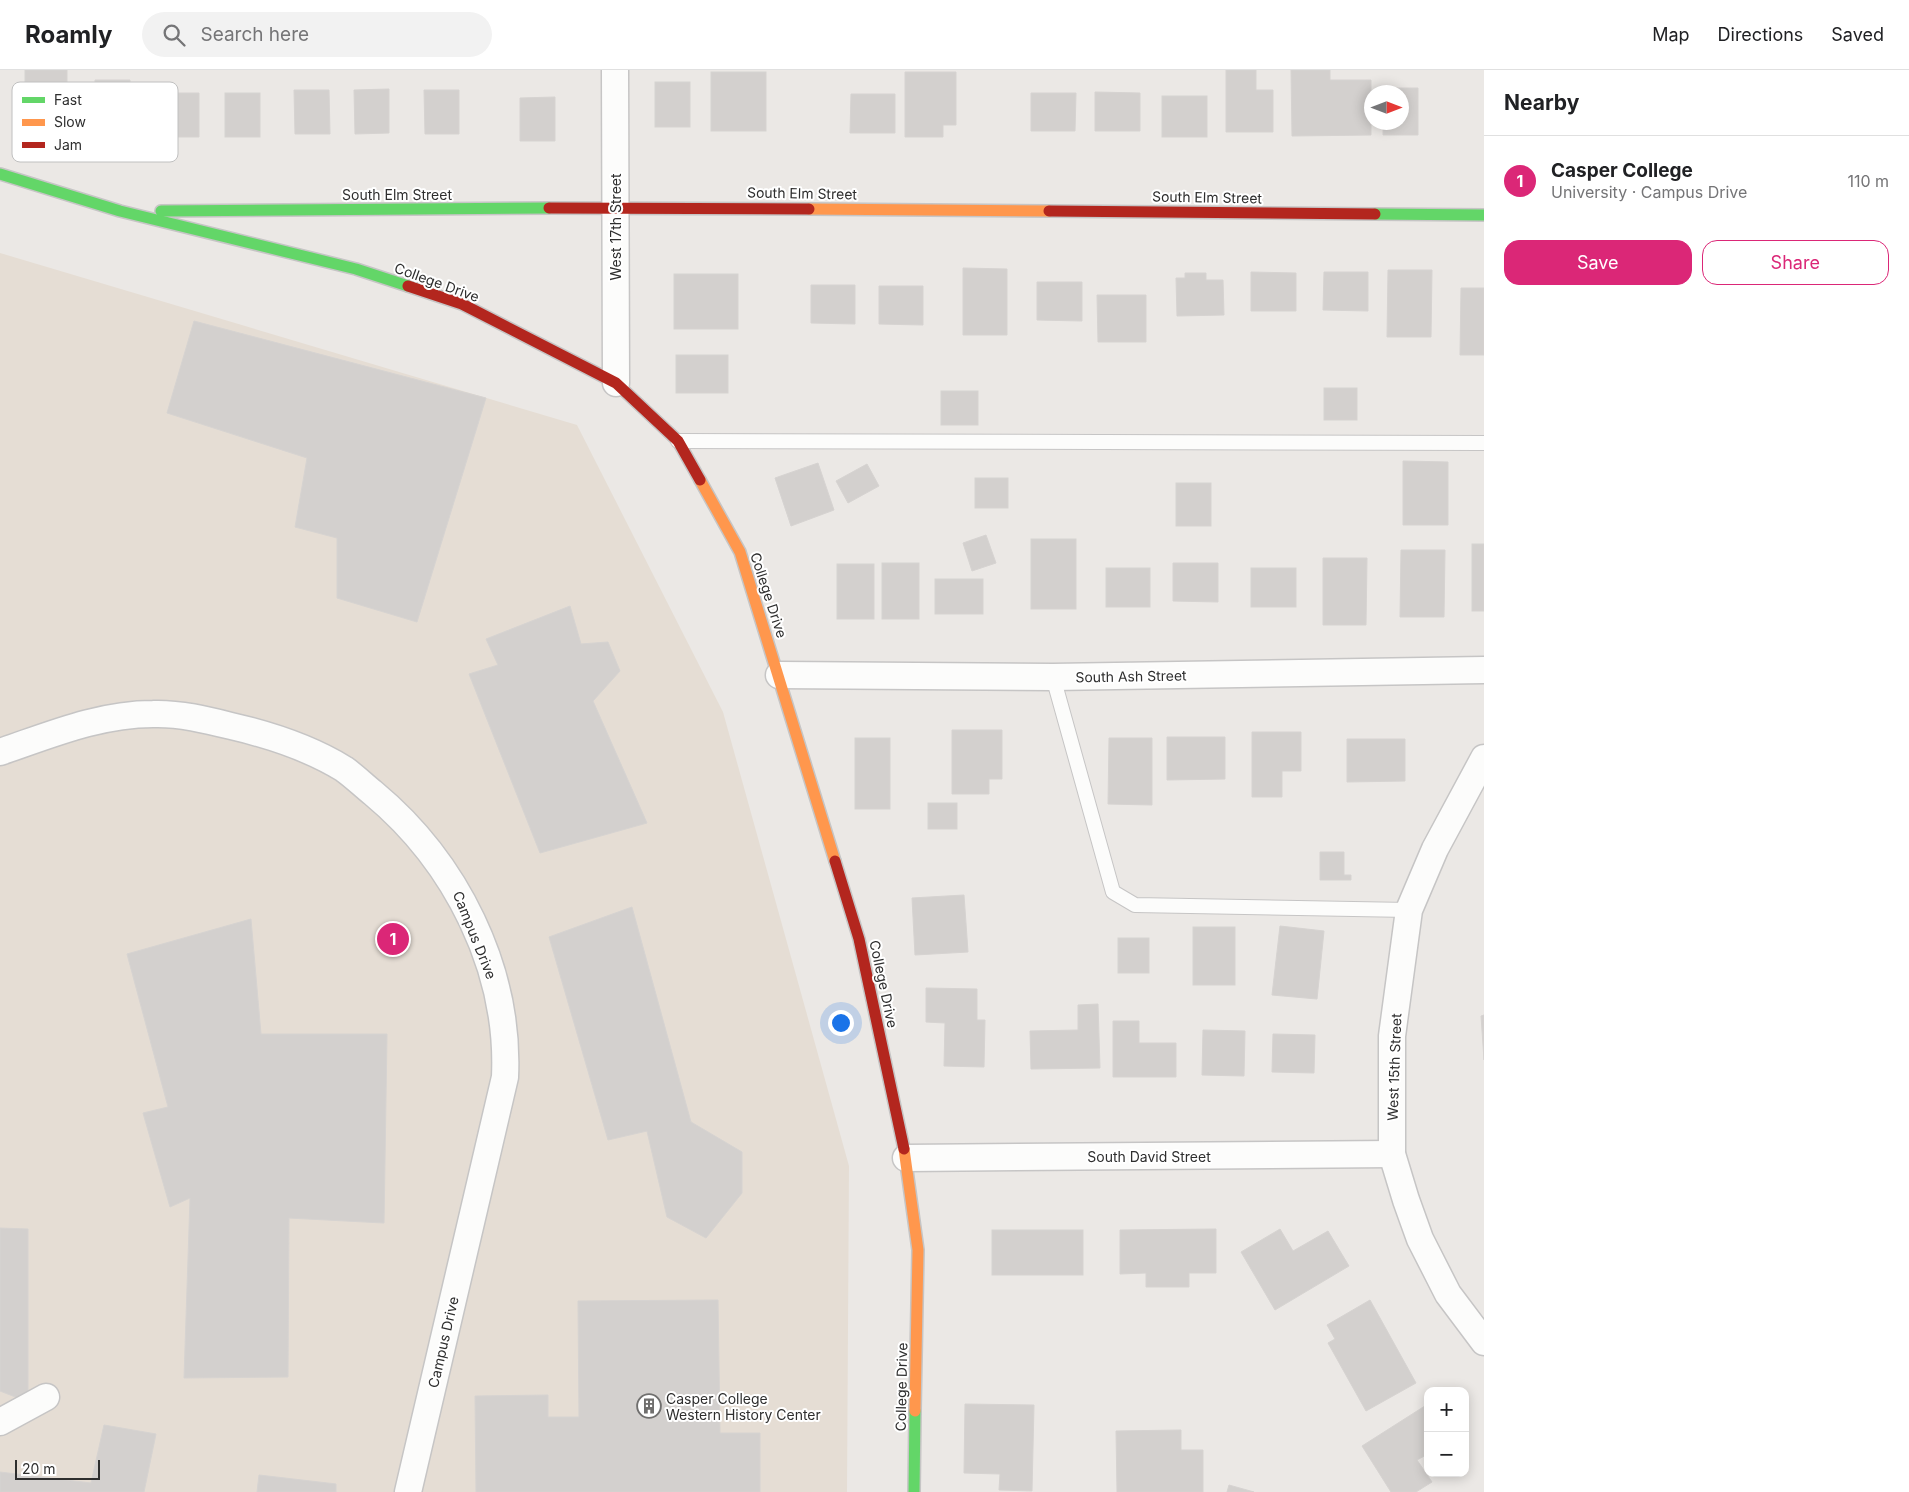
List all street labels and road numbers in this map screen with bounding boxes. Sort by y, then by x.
street label: West 17th Street [607,173,624,281]
street label: South Elm Street [747,184,858,202]
street label: South Elm Street [342,186,452,203]
street label: South Elm Street [1152,188,1263,206]
street label: College Drive [392,259,482,305]
street label: College Drive [747,550,791,640]
street label: South Ash Street [1075,667,1187,685]
street label: Campus Drive [450,889,500,981]
street label: College Drive [866,939,902,1029]
street label: West 15th Street [1384,1012,1404,1121]
street label: South David Street [1087,1148,1211,1165]
street label: Campus Drive [424,1295,462,1389]
street label: College Drive [892,1342,910,1432]

